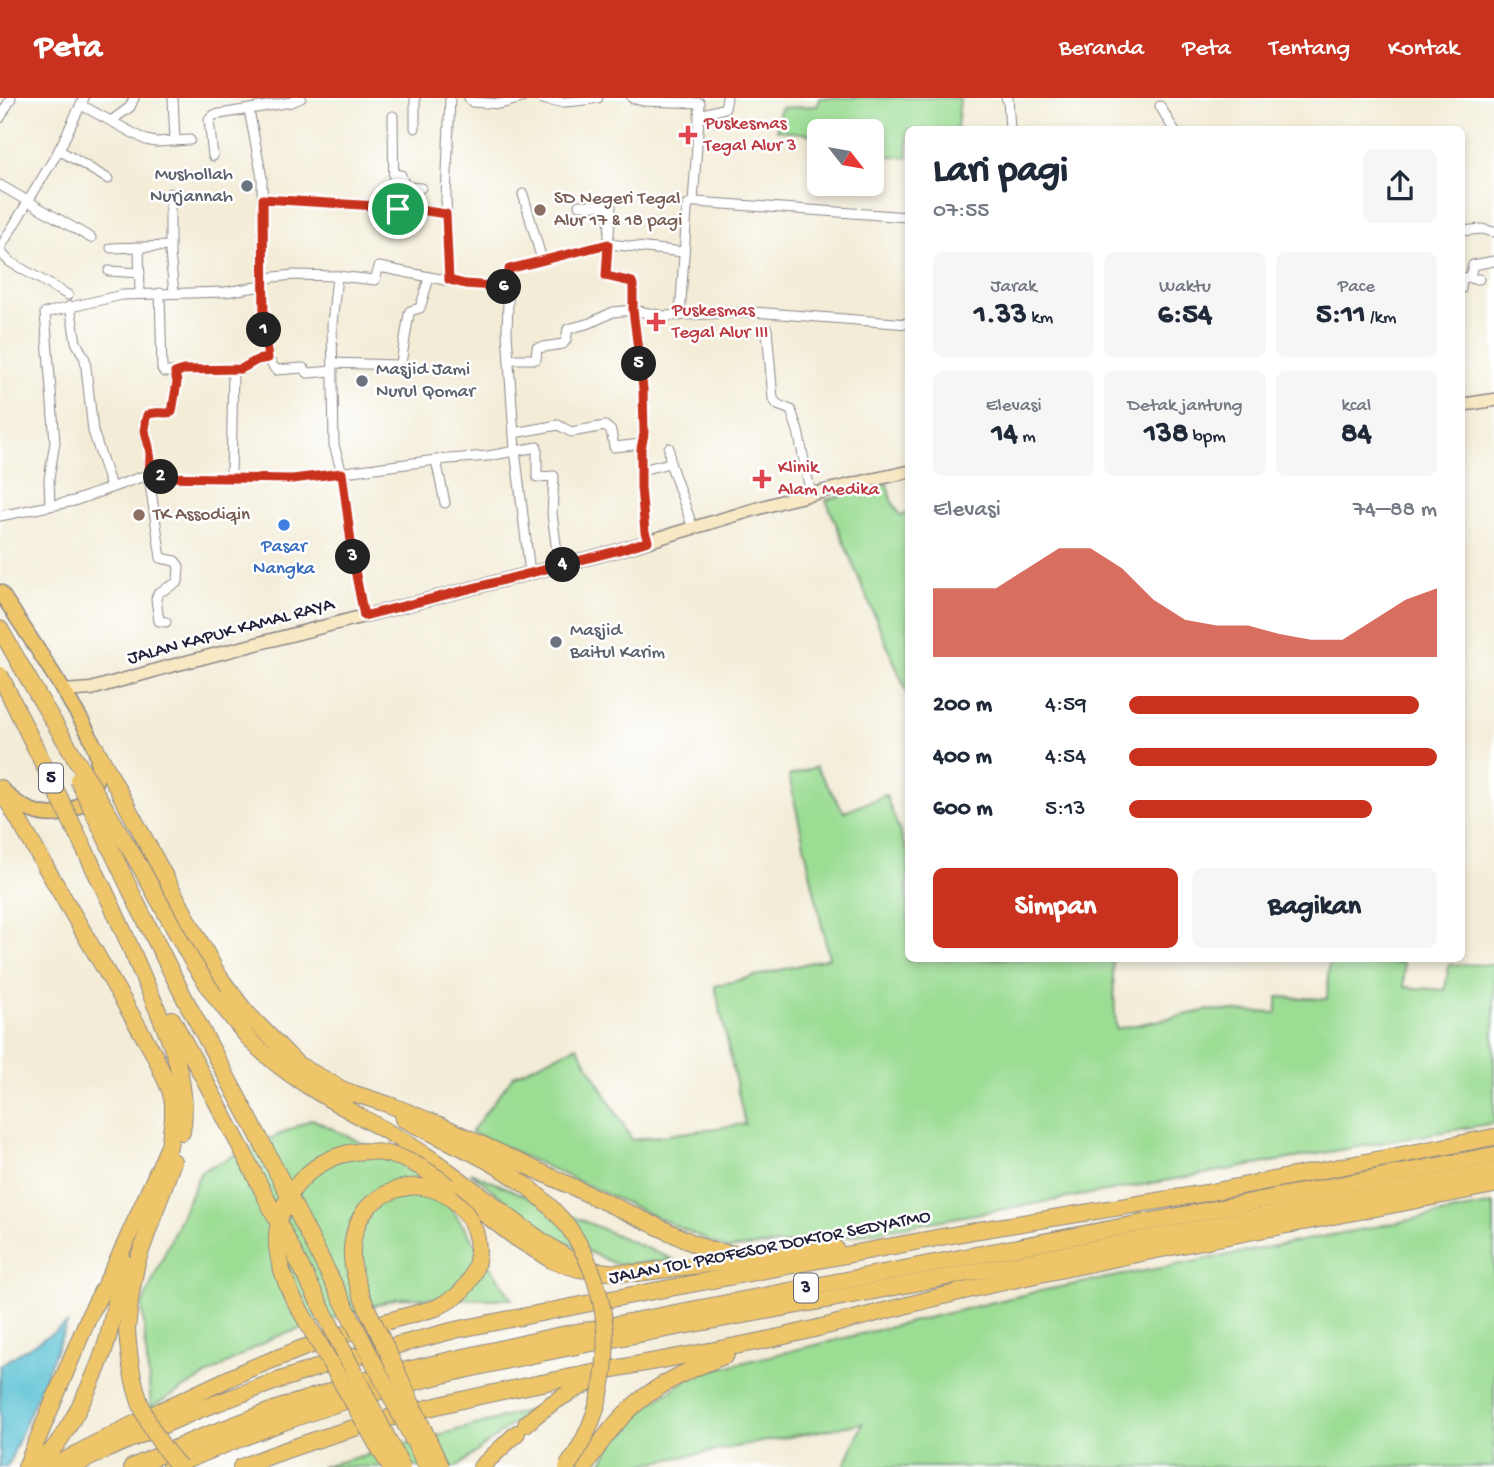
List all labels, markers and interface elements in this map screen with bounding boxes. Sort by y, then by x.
text: Peta [35,30,102,68]
text: Beranda [1059,35,1144,64]
text: Peta [1182,35,1231,64]
text: Tentang [1269,35,1350,64]
text: Kontak [1388,35,1459,64]
place label: Puskesmas Tegal Alur 3 [703,113,797,158]
north arrow [807,119,884,196]
map controls [807,119,884,196]
marker: Puskesmas Tegal Alur 3 [678,125,698,145]
button: share [1363,149,1437,223]
text: Lari pagi [933,150,1068,194]
place label: Mushollah Nurjannah [150,164,233,209]
marker: Mushollah Nurjannah [239,178,255,194]
pin [368,179,428,239]
place label: SD Negeri Tegal Alur 17 & 18 pagi [554,188,682,233]
icon: arrive [379,190,417,228]
text: 07:55 [933,198,989,225]
marker: SD Negeri Tegal Alur 17 & 18 pagi [532,202,548,218]
pin: 6 [486,270,522,304]
text: 6 [499,275,508,298]
text: Jarak [990,276,1037,299]
text: Waktu [1159,276,1211,299]
text: Pace [1338,276,1375,299]
text: 1.33 [974,299,1027,334]
text: 6:54 [1158,299,1212,334]
text: 5:11 [1316,299,1366,334]
place label: Puskesmas Tegal Alur III [671,300,768,345]
text: km [1027,307,1053,330]
text: /km [1366,307,1397,330]
marker: Puskesmas Tegal Alur III [646,312,666,332]
pin: 1 [246,313,282,348]
text: 1 [260,318,267,341]
pin: 5 [622,346,656,382]
text: 5 [634,352,644,375]
place label: Masjid Jami Nurul Qomar [376,359,477,404]
marker: Masjid Jami Nurul Qomar [354,373,370,389]
text: Elevasi [986,395,1042,418]
text: Detak jantung [1127,395,1243,418]
text: kcal [1341,395,1371,418]
text: 14 [992,418,1018,453]
text: 138 [1144,418,1188,453]
text: 84 [1341,418,1372,453]
text: m [1018,426,1036,449]
text: bpm [1188,426,1226,449]
place label: Klinik Alam Medika [778,457,881,502]
pin: 2 [144,460,178,494]
text: 2 [156,465,165,488]
marker: Klinik Alam Medika [752,469,772,489]
text: Elevasi [933,497,1001,524]
text: 74–88 m [1353,497,1437,524]
place label: TK Assodiqin [152,504,250,527]
marker: TK Assodiqin [131,507,147,523]
marker: Pasar Nangka [276,517,292,533]
place label: Pasar Nangka [253,536,316,581]
pin: 3 [336,540,370,574]
text: 3 [348,545,357,568]
pin: 4 [546,547,580,582]
text: 4 [558,553,567,576]
street label: JALAN KAPUK KAMAL RAYA [125,593,339,671]
place label: Masjid Baitul Karim [569,620,666,665]
marker: Masjid Baitul Karim [548,634,564,650]
text: 200 m [933,692,992,719]
text: 4:59 [1045,692,1087,719]
text: 400 m [933,744,992,771]
text: 4:54 [1045,744,1086,771]
road number: 5 [39,764,63,792]
text: 600 m [933,796,993,823]
text: 5:13 [1045,796,1086,823]
button: Simpan [933,868,1178,948]
button: Bagikan [1192,868,1437,948]
street label: JALAN TOL PROFESOR DOKTOR SEDYATMO [607,1205,933,1291]
road number: 3 [794,1274,818,1302]

